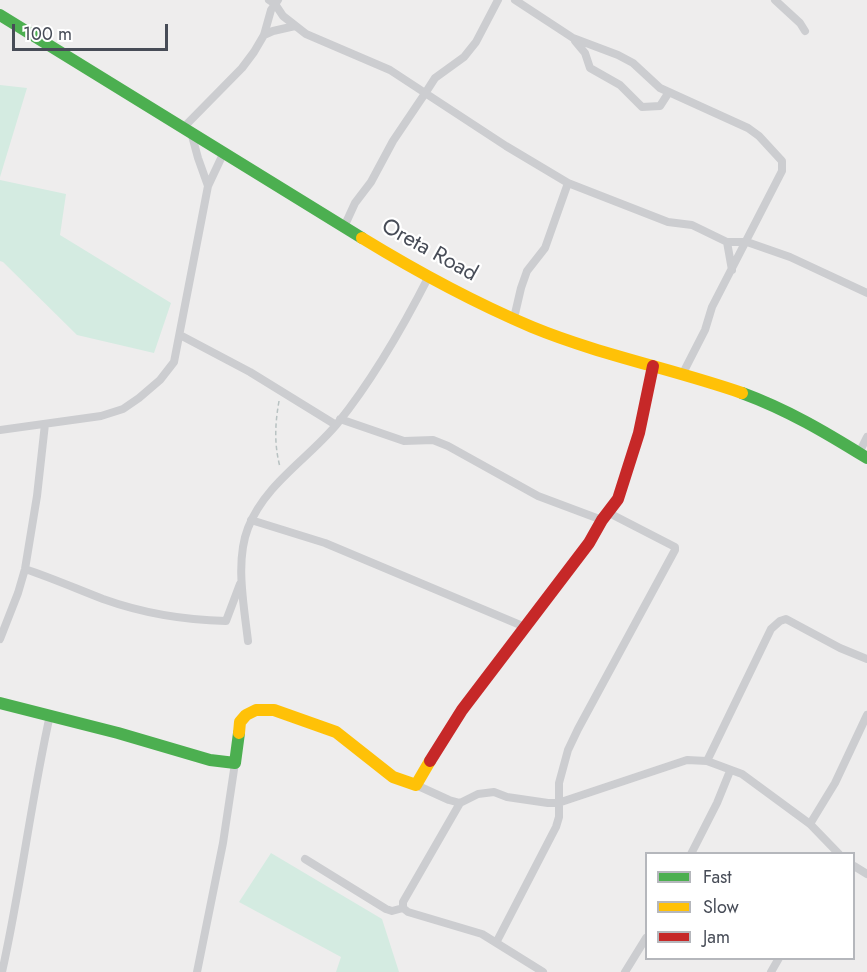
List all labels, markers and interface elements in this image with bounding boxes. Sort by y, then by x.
scale bar [15,12,171,50]
text: 100 m [23,21,72,47]
street label: Oreta Road [376,214,482,288]
legend [645,852,855,960]
text: Fast [703,864,732,890]
text: Slow [703,894,739,920]
text: Jam [703,924,730,950]

